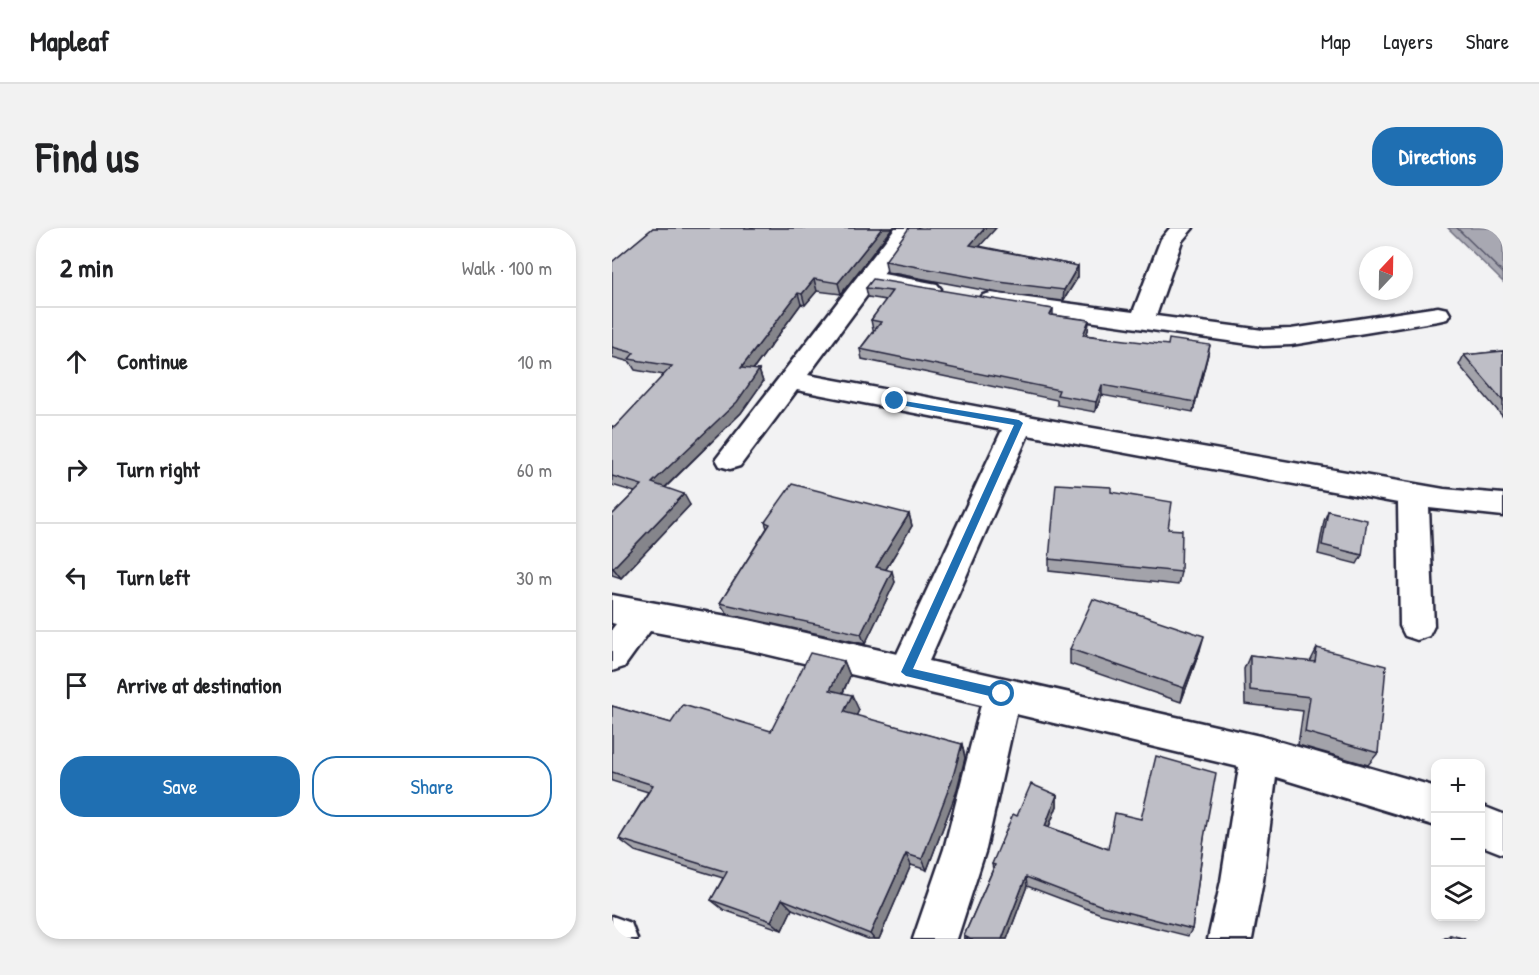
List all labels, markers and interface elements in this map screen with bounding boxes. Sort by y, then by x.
text: Mapleaf [30,22,109,60]
text: Map [1321,27,1350,56]
text: Layers [1383,27,1433,56]
text: Share [1466,27,1509,56]
button: Directions [1372,127,1503,186]
text: Find us [36,128,139,185]
north arrow [1359,246,1413,300]
text: 2 min [60,250,113,285]
text: Walk · 100 m [462,254,552,281]
icon: ahead [60,345,93,378]
text: Continue [117,346,188,376]
text: 10 m [518,348,552,375]
route end [881,387,907,413]
icon: right [60,453,93,486]
text: Turn right [117,454,200,484]
text: 60 m [517,456,552,483]
icon: left [60,561,93,594]
text: Turn left [117,562,190,592]
text: 30 m [516,564,552,591]
icon: arrive [60,669,93,702]
text: Arrive at destination [117,670,282,700]
route start [988,680,1014,706]
button: Save [60,756,300,817]
button: Share [312,756,552,817]
map controls [1431,759,1485,921]
button: + [1431,759,1485,813]
button: − [1431,813,1485,867]
button: layers [1431,867,1485,921]

